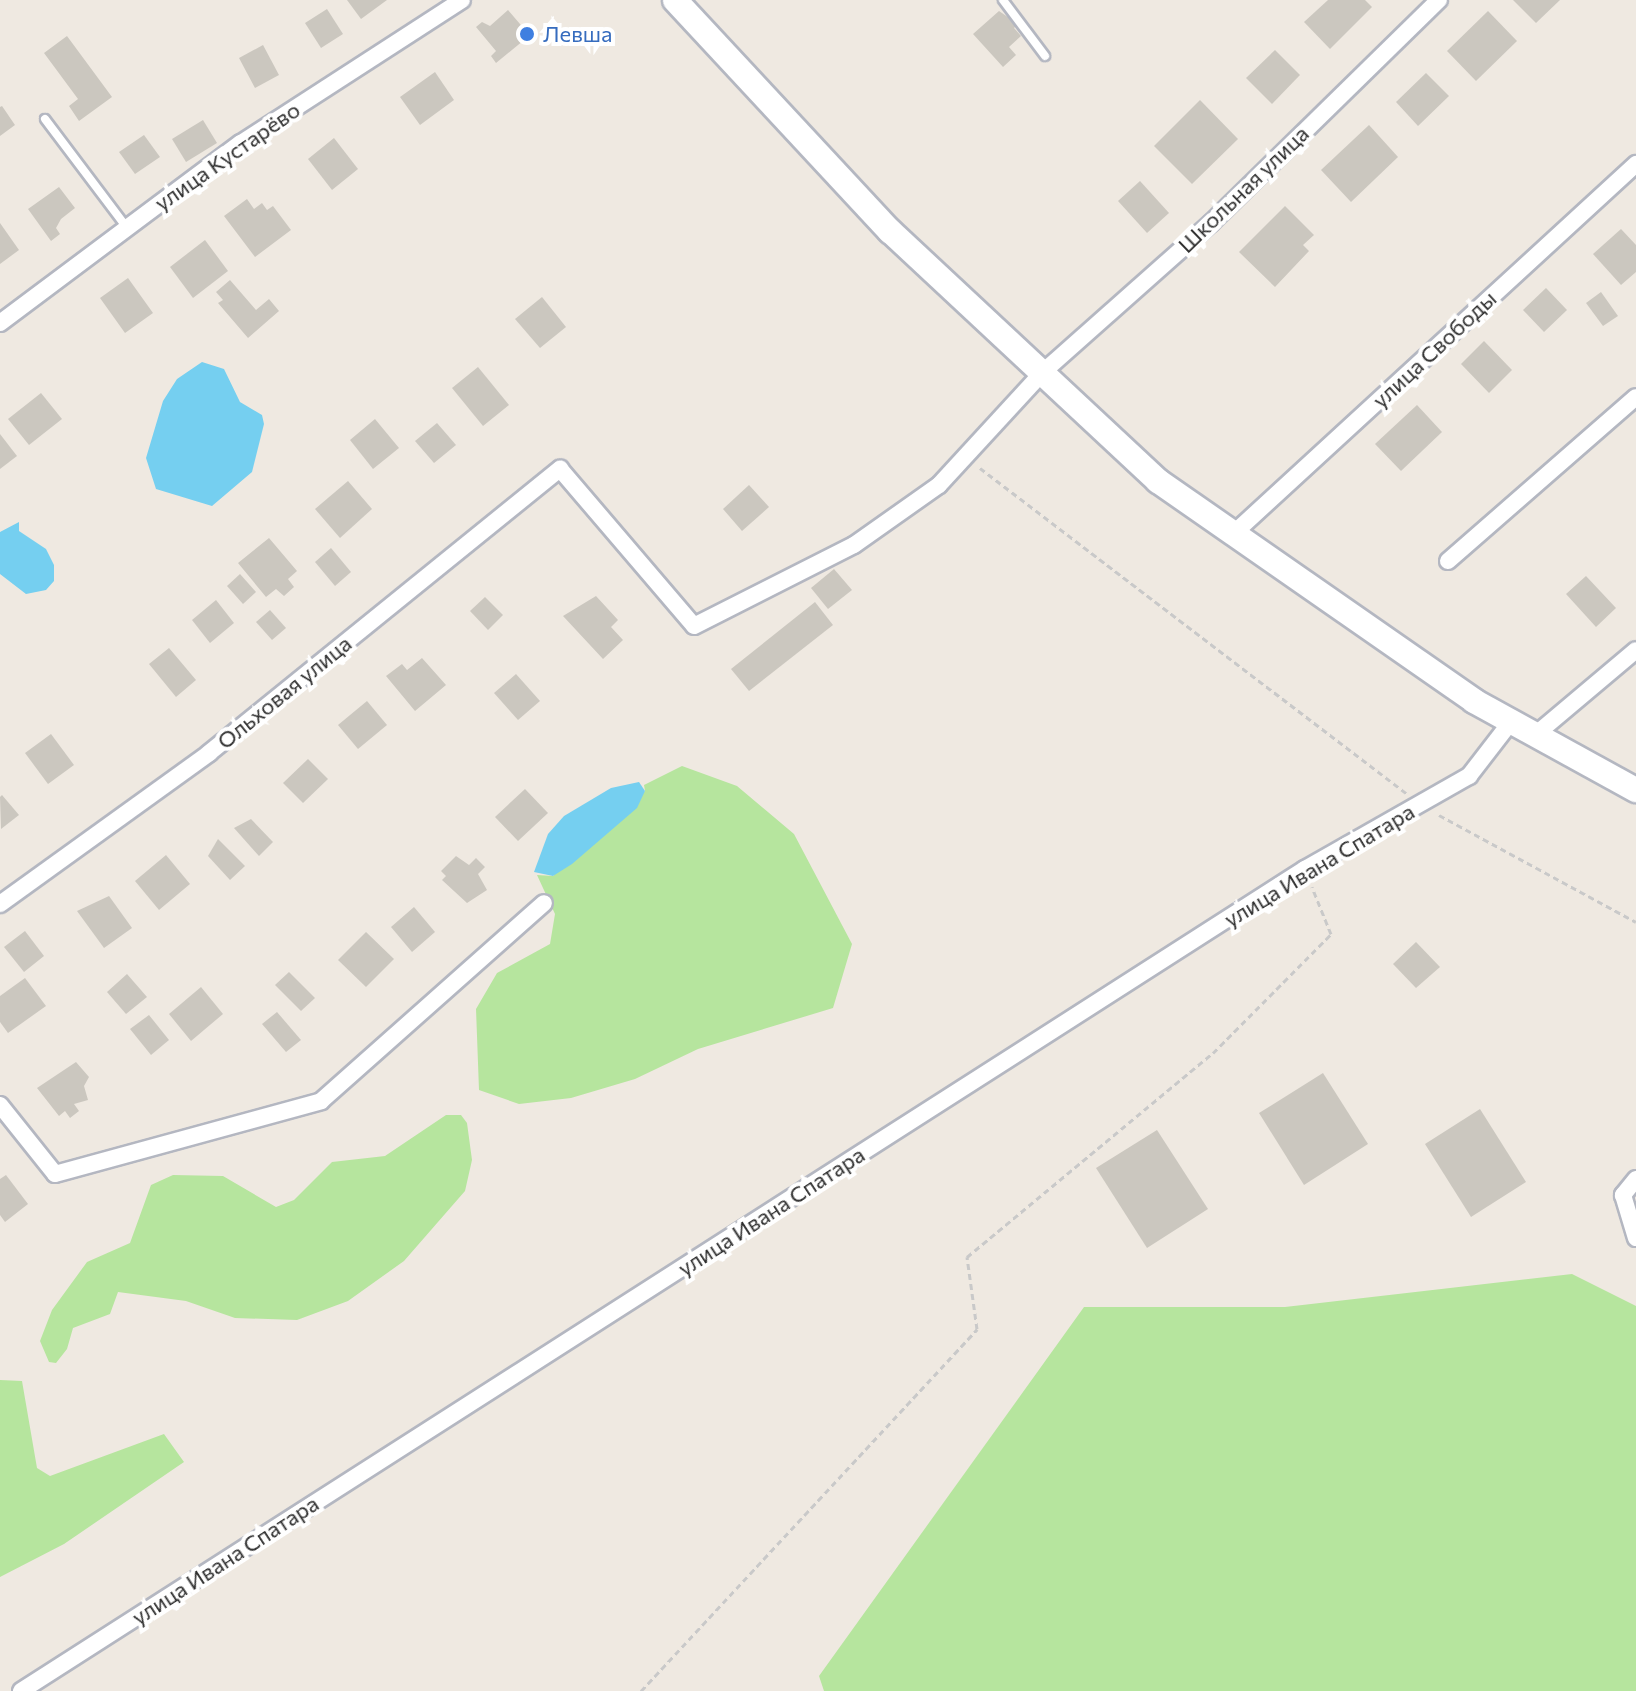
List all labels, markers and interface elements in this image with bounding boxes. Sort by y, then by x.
place label: Левша [543,21,612,47]
marker: Левша [518,25,536,43]
street label: улица Кустарёво [149,96,305,216]
street label: Школьная улица [1172,120,1314,258]
street label: улица Свободы [1367,285,1501,413]
street label: Ольховая улица [212,630,356,754]
street label: улица Ивана Спатара [1219,798,1419,932]
street label: улица Ивана Спатара [673,1141,869,1281]
street label: улица Ивана Спатара [127,1490,323,1630]

